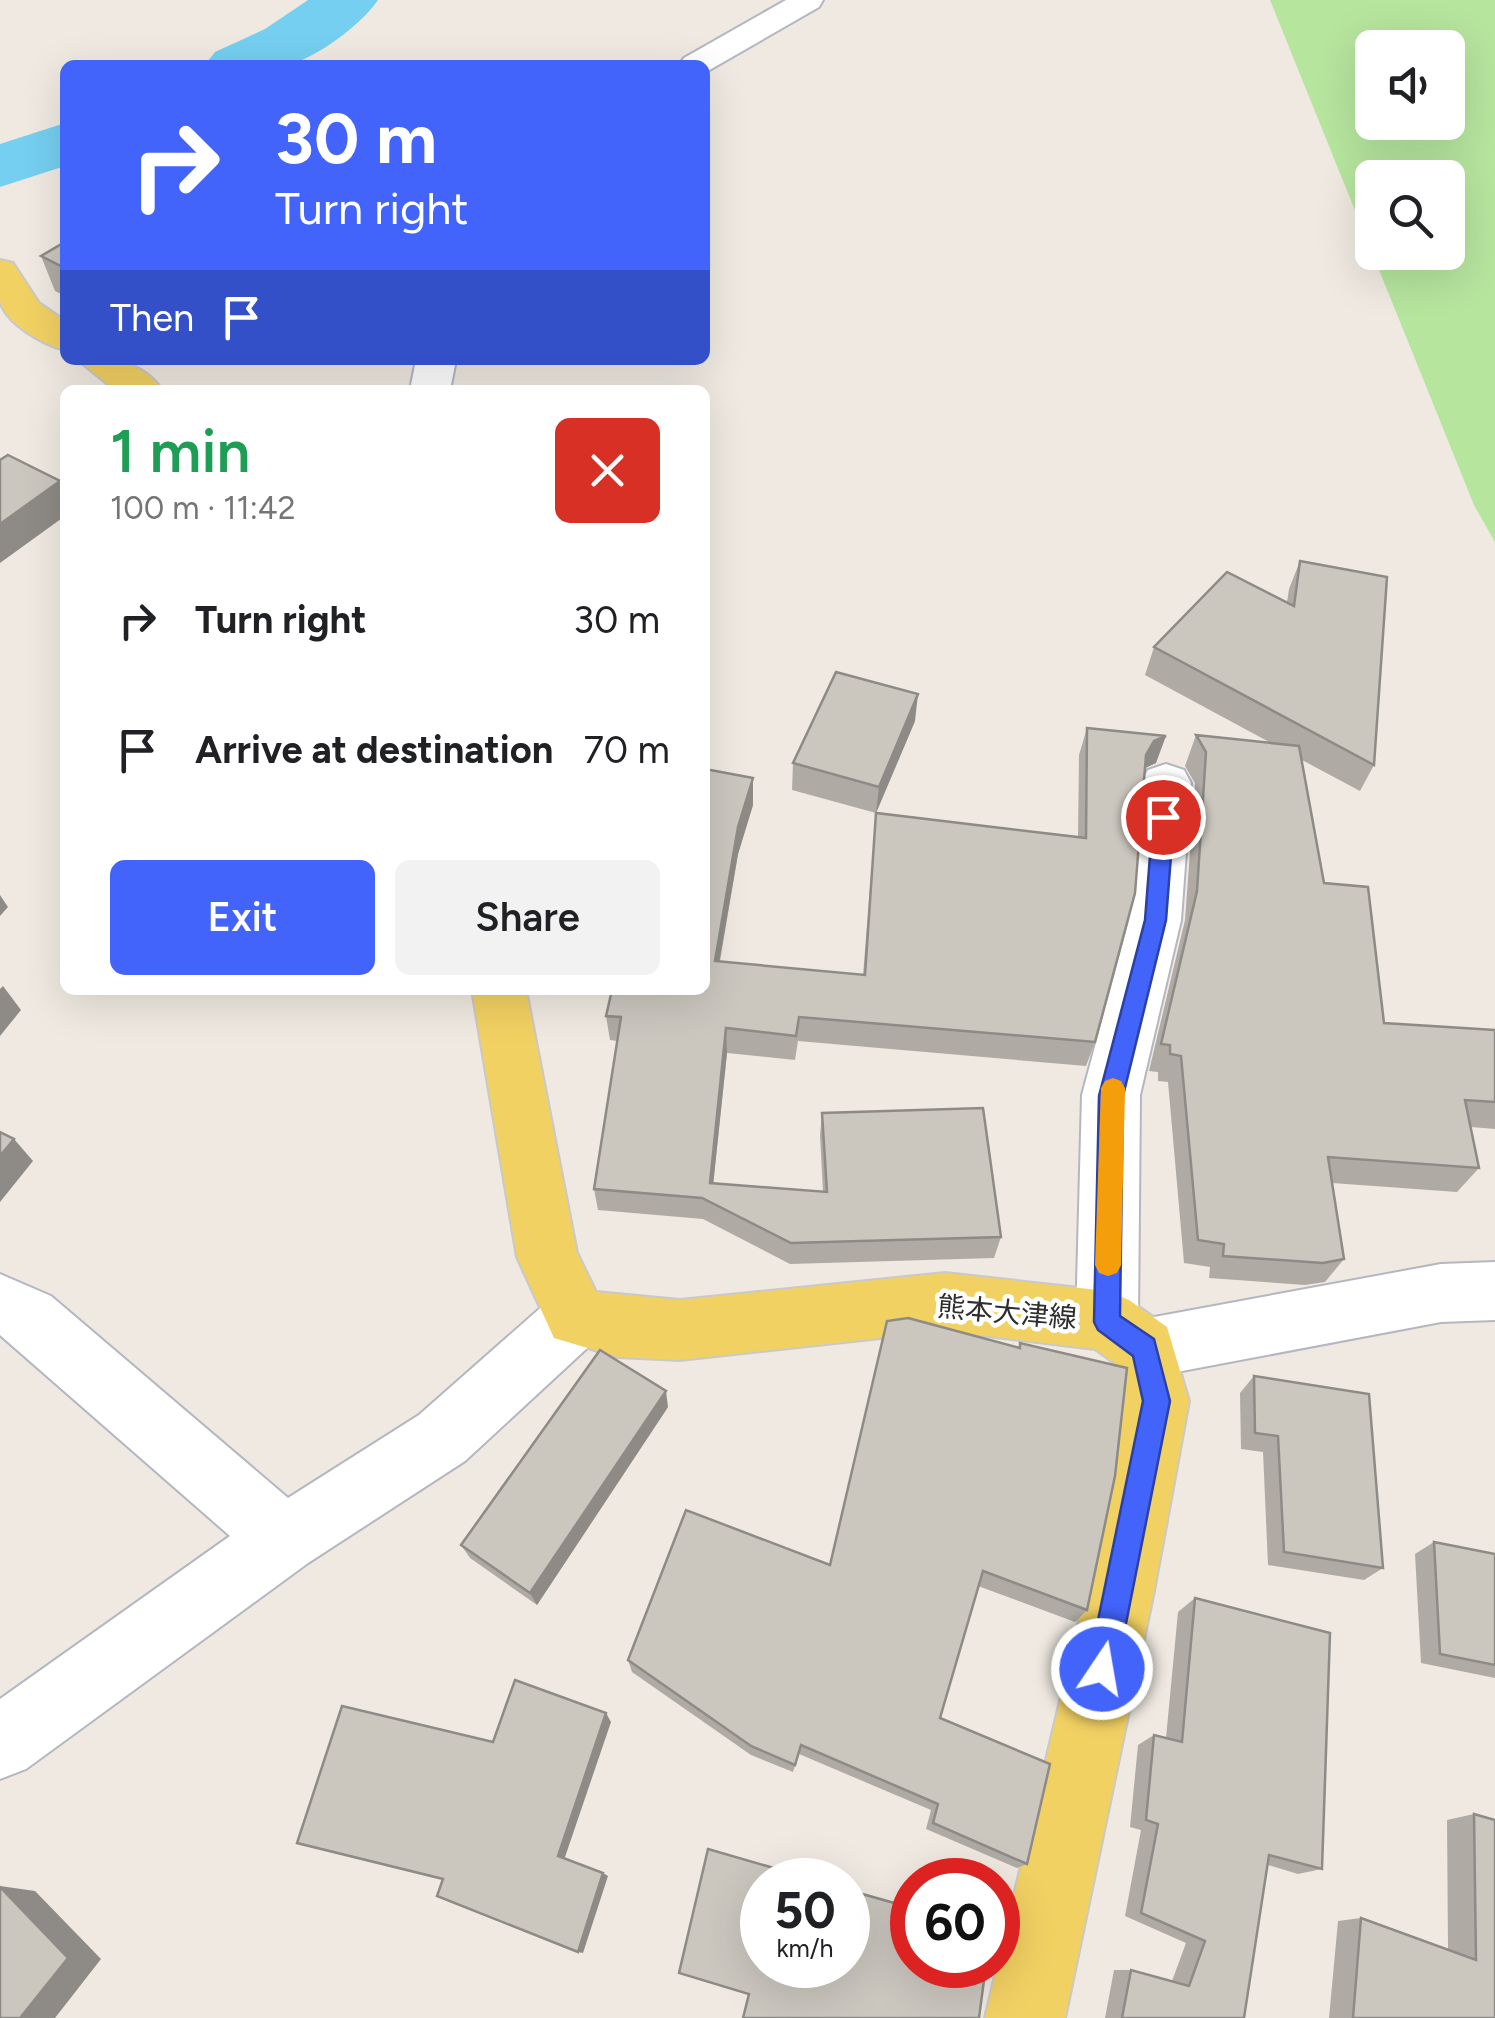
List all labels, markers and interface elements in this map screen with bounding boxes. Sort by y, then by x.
map controls [1355,30,1465,270]
button: sound [1355,30,1465,140]
text: 30 m [275,96,437,181]
icon: right [110,100,240,230]
button: search [1355,160,1465,270]
text: Turn right [275,181,468,235]
icon: arrive [214,290,269,345]
text: Then [110,295,194,341]
text: 1 min [110,415,250,487]
button: close [555,418,660,523]
text: 100 m · 11:42 [110,489,296,527]
icon: right [110,593,165,648]
text: Turn right [195,597,367,643]
text: 30 m [573,597,660,643]
icon: arrive [110,723,165,778]
text: Arrive at destination [195,727,553,773]
text: 70 m [583,727,670,773]
pin [1121,775,1206,860]
icon: arrive [1136,790,1191,845]
button: Exit [110,860,375,975]
button: Share [395,860,660,975]
street label: 熊本大津線 [936,1289,1078,1335]
position arrow [1050,1617,1154,1721]
speed limit sign: 60 [890,1858,1020,1988]
text: 50 [774,1880,836,1941]
text: km/h [776,1933,834,1963]

